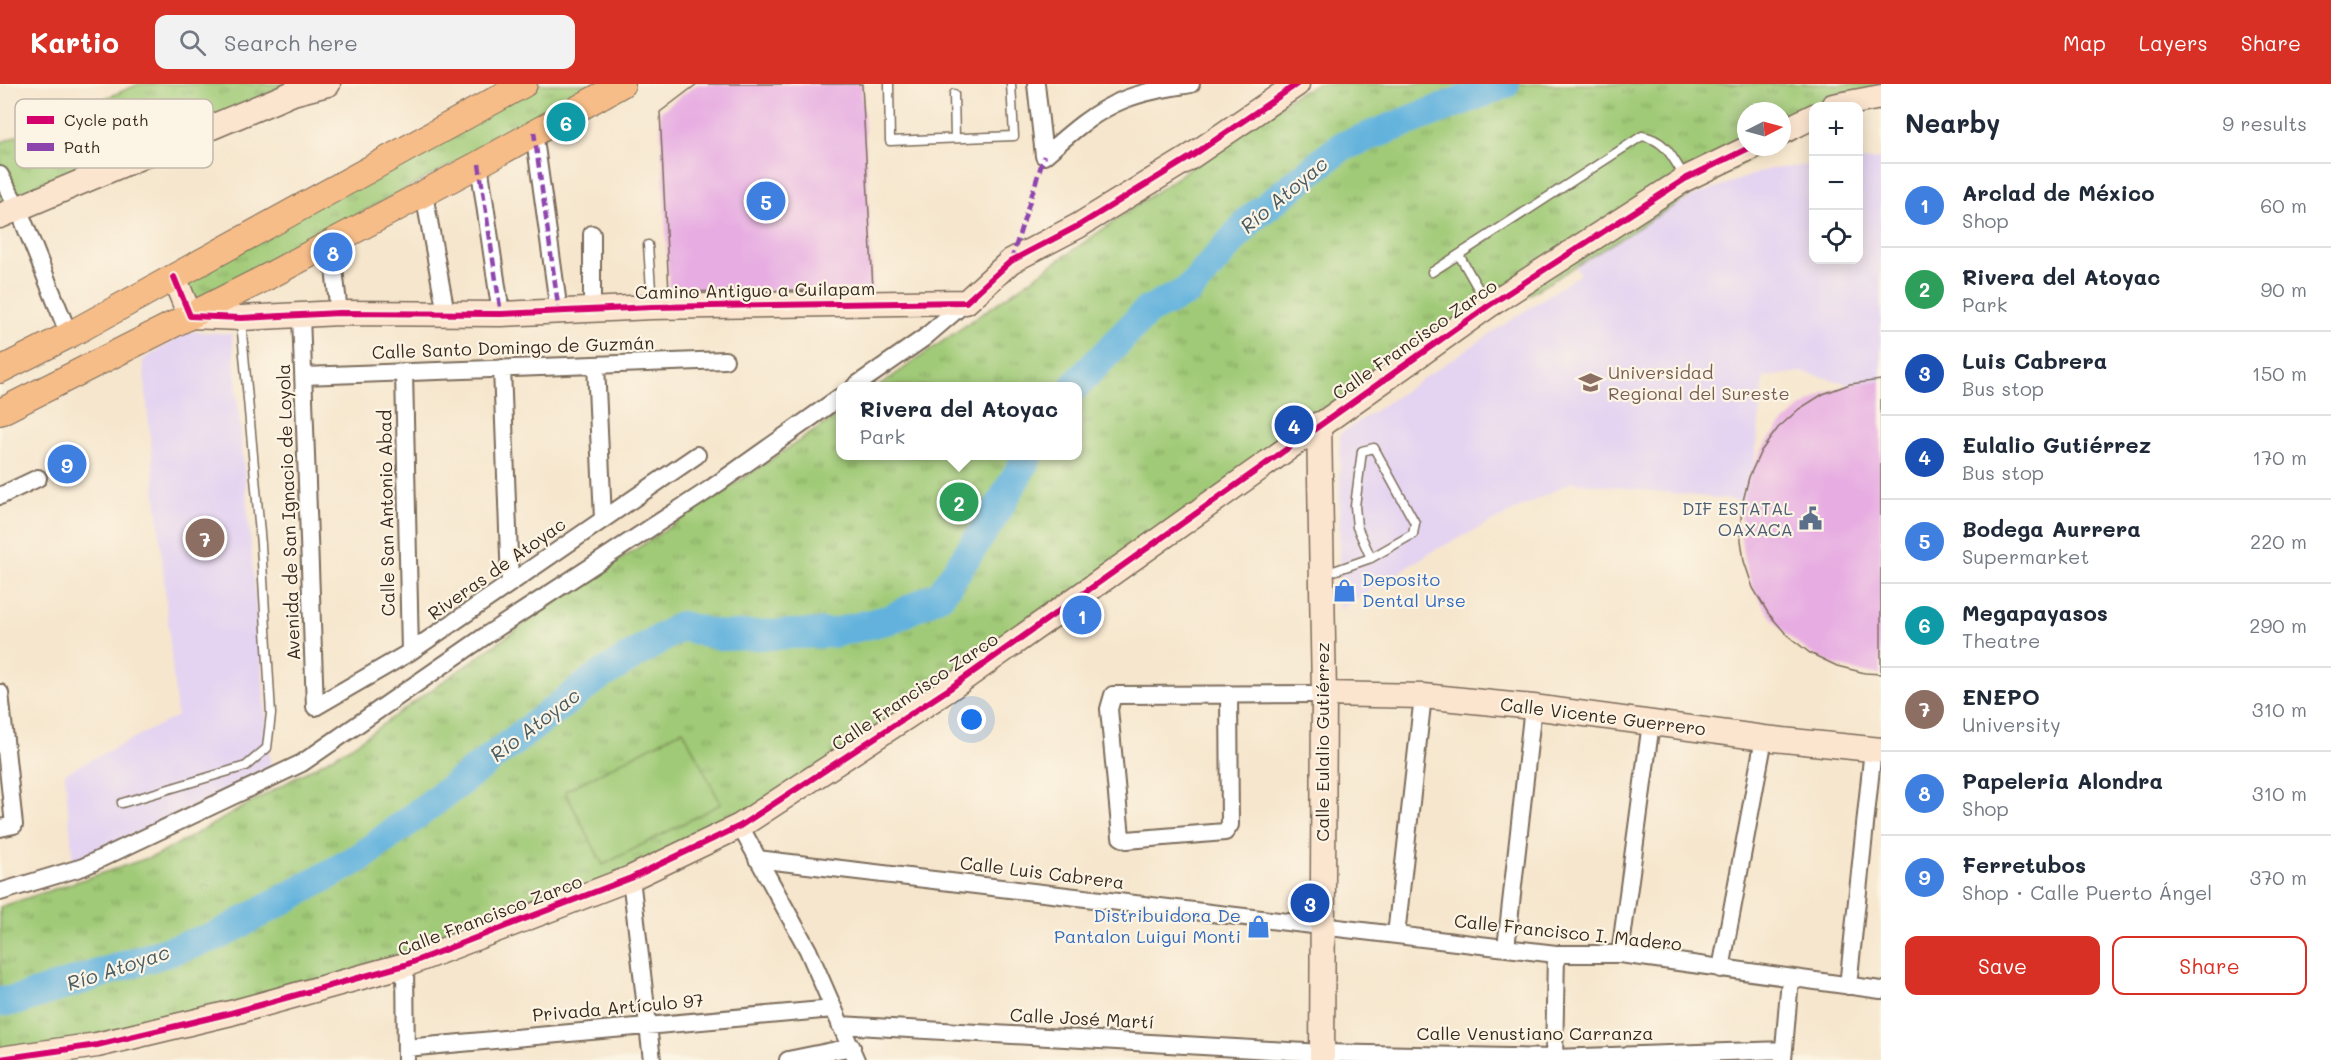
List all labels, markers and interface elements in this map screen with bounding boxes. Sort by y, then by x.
search box [155,15,575,69]
text: Kartio [30,24,119,60]
icon: search [176,26,209,59]
text: Search here [224,28,358,57]
text: Map [2063,29,2106,56]
text: Layers [2139,29,2208,56]
text: Share [2241,29,2301,56]
legend [15,99,213,168]
pin: 6 [546,99,586,144]
north arrow [1737,102,1791,156]
map controls [1809,102,1863,264]
button: + [1809,102,1863,156]
text: Nearby [1905,106,2000,140]
text: Cycle path [64,109,148,130]
text: 9 results [2222,110,2307,136]
text: Path [64,136,100,157]
water label: Río Atoyac [1234,150,1333,238]
button: − [1809,156,1863,210]
pin: 5 [746,178,786,224]
text: Arclad de México [1962,178,2155,207]
text: 1 [1920,192,1929,218]
text: 60 m [2260,192,2307,218]
text: Shop [1962,207,2009,233]
button: locate [1809,210,1863,264]
pin: 8 [314,230,352,274]
text: Rivera del Atoyac [1962,262,2161,291]
street label: Calle Francisco Zarco [1327,273,1502,405]
street label: Camino Antiguo a Cuilapam [635,276,875,304]
text: 2 [1919,276,1930,302]
text: 90 m [2261,276,2307,302]
text: Park [1962,291,2007,317]
street label: Calle Santo Domingo de Guzmán [371,330,655,364]
text: Luis Cabrera [1962,346,2107,375]
place label: Universidad Regional del Sureste [1608,360,1790,405]
text: 3 [1919,360,1931,386]
text: 150 m [2252,360,2307,386]
street label: Avenida de San Ignacio de Loyola [271,363,305,661]
school or university icon: Universidad Regional del Sureste [1577,370,1603,396]
text: Bus stop [1962,375,2044,401]
popup [836,382,1082,460]
text: Rivera del Atoyac [860,394,1058,423]
pin: 4 [1274,402,1314,448]
street label: Calle San Antonio Abad [372,410,400,617]
text: Park [860,423,905,449]
text: Eulalio Gutiérrez [1962,430,2151,459]
pin: 9 [48,442,86,487]
text: 4 [1918,444,1931,470]
text: 170 m [2252,444,2307,470]
text: Bus stop [1962,459,2044,485]
pin: 2 [940,480,978,524]
place label: DIF ESTATAL OAXACA [1682,496,1794,541]
public building icon: DIF ESTATAL OAXACA [1798,506,1824,532]
street label: Riveras de Atoyac [423,512,570,625]
text: Bodega Aurrera [1962,514,2141,543]
pin: 7 [186,516,224,560]
text: 5 [1919,528,1930,554]
text: 220 m [2250,528,2307,554]
text: Supermarket [1962,543,2089,569]
place label: Deposito Dental Urse [1362,567,1466,612]
shop icon: Deposito Dental Urse [1331,577,1357,603]
pin: 1 [1062,592,1102,638]
text: Megapayasos [1962,598,2108,627]
text: 6 [1918,612,1931,638]
text: 290 m [2249,612,2307,638]
street label: Calle Francisco Zarco [827,626,1003,756]
text: Theatre [1962,627,2040,653]
street label: Calle Eulalio Gutiérrez [1310,642,1334,842]
water label: Río Atoyac [484,682,585,767]
text: ENEPO [1962,682,2040,711]
street label: Calle Vicente Guerrero [1499,691,1708,741]
text: 7 [1919,696,1930,722]
text: 310 m [2252,696,2307,722]
your location [957,705,986,734]
text: University [1962,711,2061,737]
text: Papeleria Alondra [1962,766,2163,795]
text: 8 [1918,780,1931,806]
text: 310 m [2252,780,2307,806]
text: Shop [1962,795,2009,821]
street label: Calle Luis Cabrera [959,850,1126,894]
text: Ferretubos [1962,850,2086,879]
text: 9 [1918,864,1931,890]
text: 370 m [2249,864,2307,890]
street label: Calle Francisco Zarco [394,869,586,961]
text: Shop · Calle Puerto Ángel [1962,879,2212,905]
pin: 3 [1290,880,1330,926]
place label: Distribuidora De Pantalon Luigui Monti [1054,903,1241,948]
street label: Calle Francisco I. Madero [1453,908,1684,956]
shop icon: Distribuidora De Pantalon Luigui Monti [1246,913,1272,939]
button: Save [1905,936,2100,995]
button: Share [2112,936,2307,995]
water label: Río Atoyac [63,938,173,996]
street label: Privada Artículo 97 [531,988,705,1026]
street label: Calle José Martí [1009,1002,1155,1034]
street label: Calle Venustiano Carranza [1417,1021,1653,1045]

